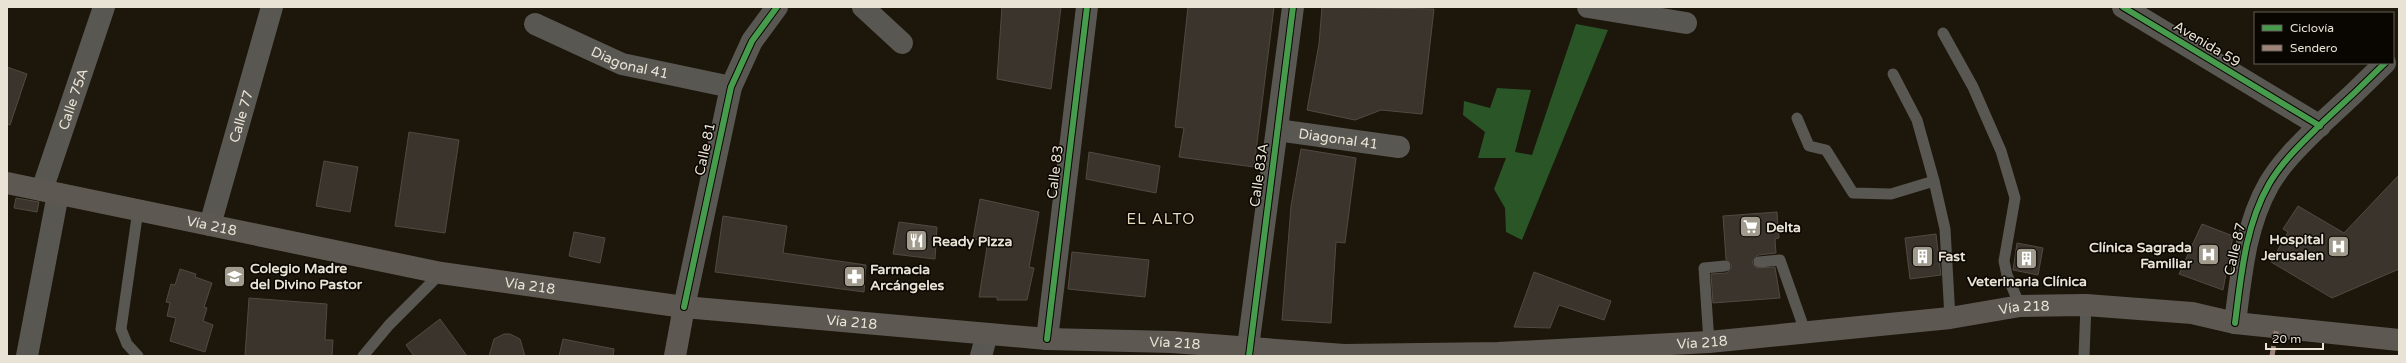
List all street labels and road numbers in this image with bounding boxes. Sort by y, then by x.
street label: Avenida 59 [2170,17,2244,71]
street label: Diagonal 41 [589,43,670,82]
street label: Calle 75A [54,66,91,132]
street label: Calle 77 [225,88,256,145]
street label: Calle 81 [691,121,719,177]
street label: Diagonal 41 [1297,125,1379,153]
street label: Calle 83A [1246,142,1272,208]
street label: Calle 83 [1043,144,1067,200]
street label: Vía 218 [185,212,239,239]
street label: Calle 87 [2221,221,2249,277]
street label: Vía 218 [503,273,557,297]
street label: Vía 218 [1997,297,2050,318]
street label: Vía 218 [826,311,878,333]
street label: Vía 218 [1676,332,1729,352]
street label: Vía 218 [1149,333,1201,353]

